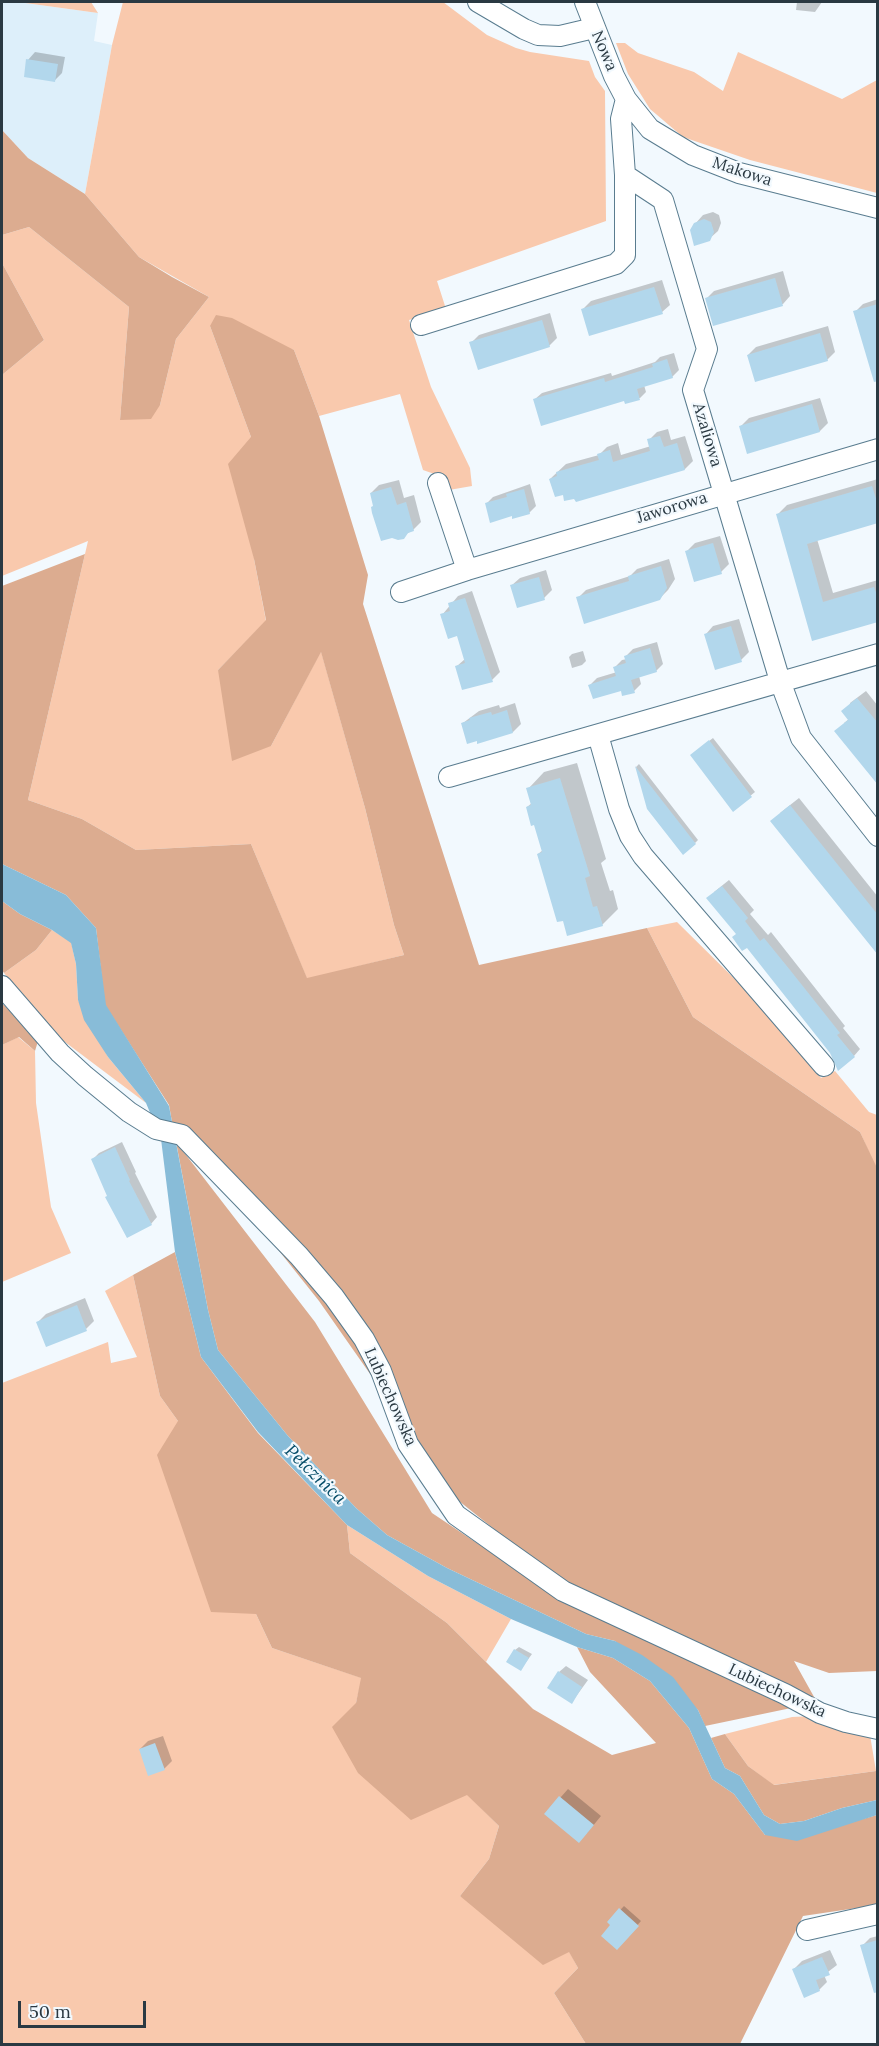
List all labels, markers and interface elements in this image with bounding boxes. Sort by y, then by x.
street label: Nowa [587,28,621,74]
street label: Makowa [710,153,774,191]
street label: Azaliowa [688,401,726,469]
street label: Jaworowa [634,488,710,528]
street label: Lubiechowska [360,1345,420,1449]
water label: Pełcznica [280,1441,350,1509]
street label: Lubiechowska [725,1660,829,1722]
scale bar [21,1989,148,2027]
text: 50 m [29,2000,71,2023]

